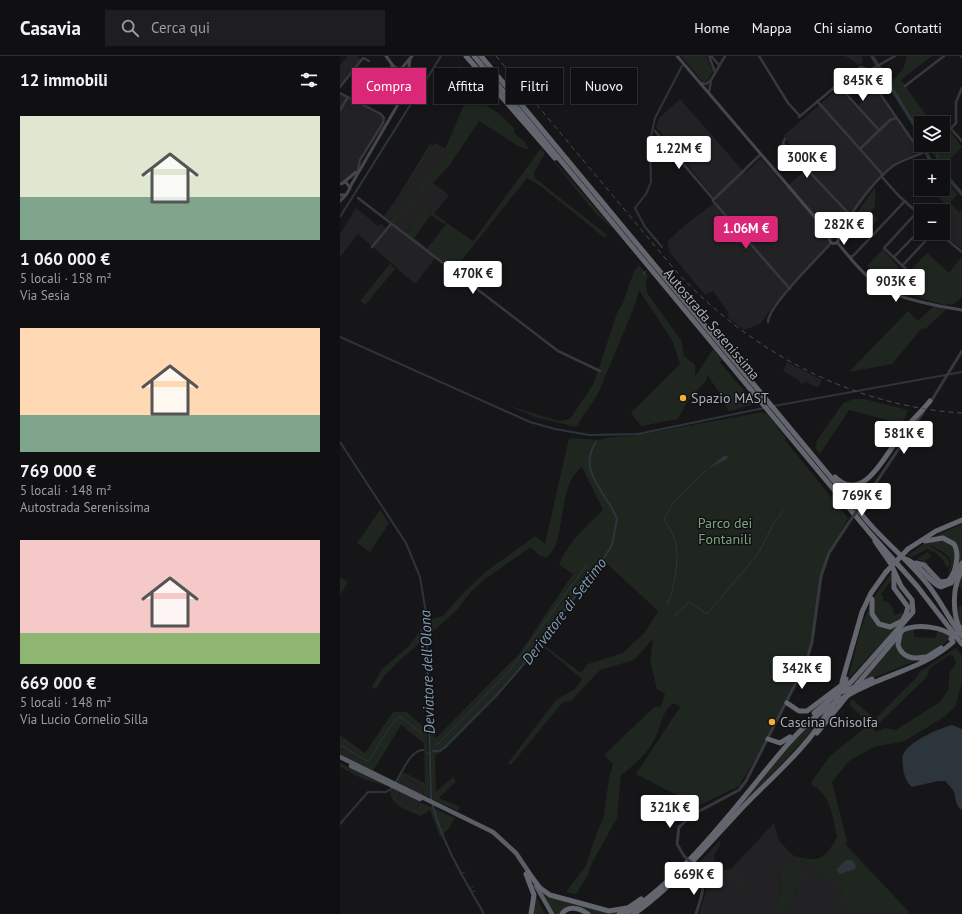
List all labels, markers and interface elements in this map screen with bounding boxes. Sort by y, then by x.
search box [105,10,385,46]
text: Casavia [20,16,81,40]
icon: search [119,17,141,39]
text: Cerca qui [151,18,210,37]
text: Home [694,19,730,37]
text: Mappa [752,19,792,37]
text: Chi siamo [814,19,872,37]
text: Contatti [894,19,942,37]
chip: Compra [352,68,426,104]
chip: Affitta [434,68,498,104]
chip: Filtri [506,68,563,104]
chip: Nuovo [571,68,637,104]
pin: 845K € [830,68,896,102]
text: 12 immobili [20,69,108,91]
icon: filters [298,69,320,91]
text: 845K € [843,72,883,89]
map controls [914,116,950,240]
button: layers [914,116,950,152]
pin: 1.22M € [642,136,716,170]
text: 1.22M € [656,140,702,157]
icon: home [134,142,206,214]
pin: 300K € [774,145,840,179]
text: 300K € [787,149,827,166]
button: + [914,160,950,196]
button: − [914,204,950,240]
pin: 282K € [811,212,877,246]
pin: 1.06M € [709,216,783,250]
text: 282K € [824,216,864,233]
text: 1.06M € [723,220,769,237]
text: 1 060 000 € [20,248,110,270]
pin: 470K € [440,261,506,295]
text: 470K € [453,265,493,282]
street label: Autostrada Serenissima [660,265,764,383]
pin: 903K € [863,269,929,303]
text: 5 locali · 158 m² [20,270,112,287]
text: 903K € [876,273,916,290]
text: Via Sesia [20,287,70,304]
icon: home [134,354,206,426]
place label: Spazio MAST [691,389,769,407]
marker: Spazio MAST [678,393,688,403]
pin: 581K € [871,421,937,455]
text: 581K € [884,425,924,442]
text: 769 000 € [20,460,96,482]
text: 5 locali · 148 m² [20,482,112,499]
pin: 769K € [829,483,895,517]
text: 769K € [842,487,882,504]
text: Autostrada Serenissima [20,499,150,516]
park label: Parco dei Fontanili [698,514,752,548]
water label: Derivatore di Settimo [518,554,610,668]
icon: home [134,566,206,638]
water label: Deviatore dell'Olona [415,609,439,734]
pin: 342K € [769,656,835,690]
text: 342K € [782,660,822,677]
text: 669 000 € [20,672,96,694]
text: 5 locali · 148 m² [20,694,112,711]
text: Via Lucio Cornelio Silla [20,711,148,728]
place label: Cascina Ghisolfa [780,713,878,731]
marker: Cascina Ghisolfa [767,717,777,727]
pin: 321K € [637,795,703,829]
text: 321K € [650,799,690,816]
pin: 669K € [661,862,727,896]
text: 669K € [674,866,714,883]

